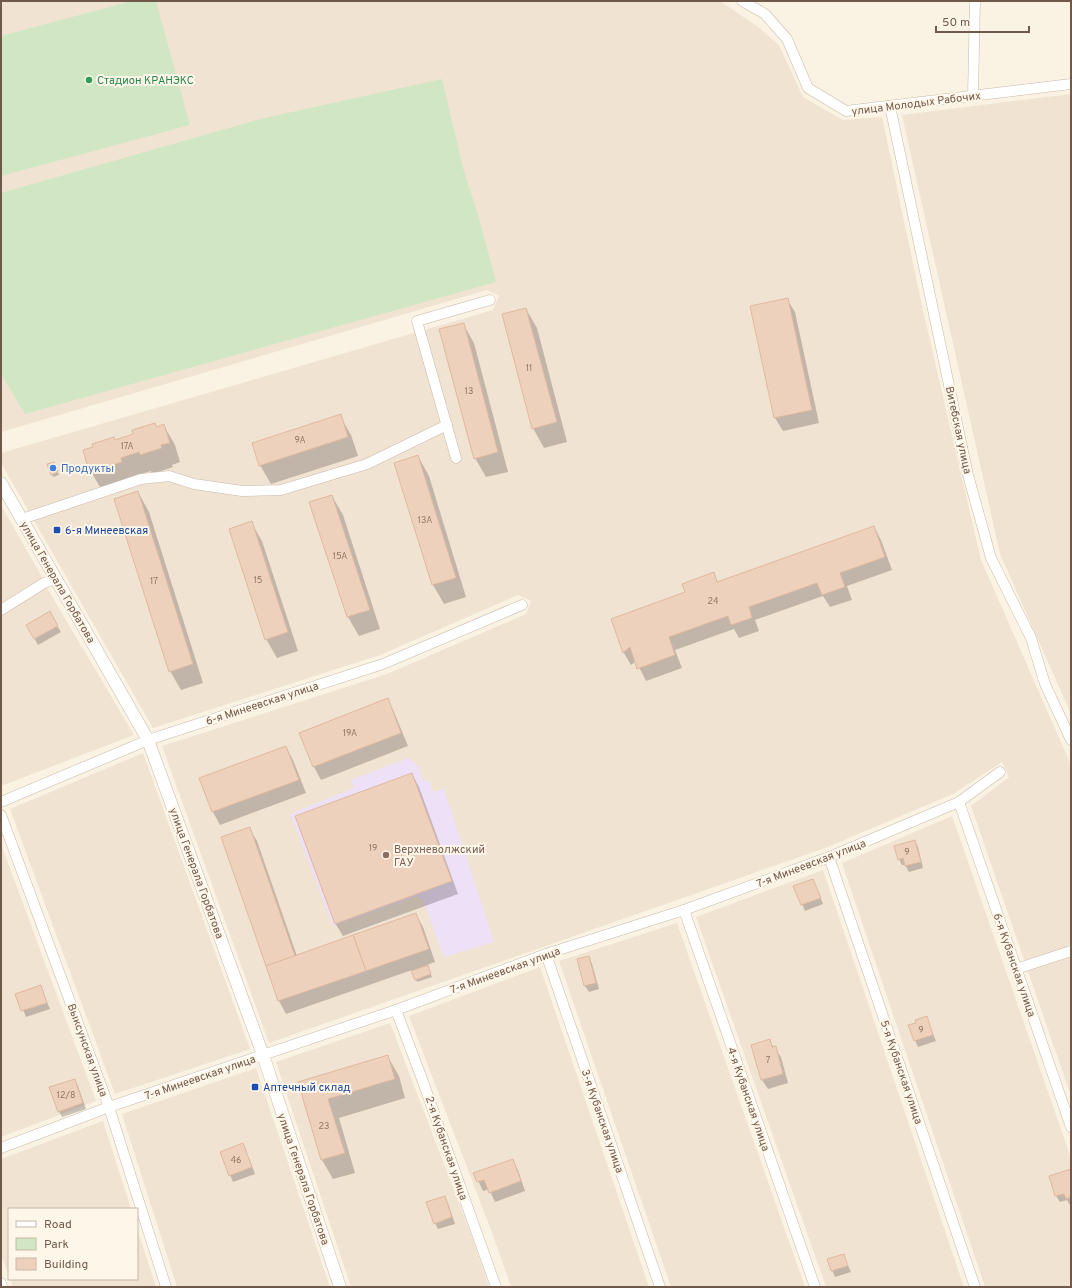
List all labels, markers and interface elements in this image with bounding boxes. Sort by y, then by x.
scale bar [936,8,1029,34]
text: 50 m [942,15,970,31]
place label: Стадион КРАНЭКС [97,74,194,88]
marker: Стадион КРАНЭКС [84,75,94,85]
street label: улица Молодых Рабочих [851,89,982,119]
house number: 11 [526,363,532,374]
street label: Витебская улица [942,385,974,475]
house number: 13 [465,386,473,397]
house number: 9А [294,435,306,446]
house number: 17А [120,441,134,452]
place label: Продукты [61,462,114,476]
marker: Продукты [48,463,58,473]
house number: 13А [418,515,432,526]
street label: улица Генерала Горбатова [16,519,98,646]
place label: 6-я Минеевская [65,524,148,538]
marker: 6-я Минеевская [52,525,62,535]
house number: 15А [333,551,347,562]
house number: 15 [254,575,262,586]
house number: 17 [150,576,158,587]
house number: 24 [707,596,719,607]
street label: 6-я Минеевская улица [204,679,321,729]
house number: 19А [343,728,357,739]
street label: улица Генерала Горбатова [166,806,226,941]
street label: 7-я Минеевская улица [755,836,868,891]
house number: 19 [369,843,377,854]
place label: Верхневолжский ГАУ [394,843,485,870]
house number: 9 [904,847,910,858]
marker: Верхневолжский ГАУ [381,850,391,860]
street label: 6-я Кубанская улица [990,912,1038,1019]
street label: 7-я Минеевская улица [448,944,563,997]
street label: Выксунская улица [64,1002,110,1099]
street label: 5-я Кубанская улица [877,1018,926,1126]
house number: 9 [918,1025,924,1036]
street label: 4-я Кубанская улица [724,1045,773,1153]
street label: 7-я Минеевская улица [143,1052,258,1103]
house number: 7 [766,1055,771,1066]
street label: 3-я Кубанская улица [578,1068,626,1175]
place label: Аптечный склад [263,1081,351,1095]
marker: Аптечный склад [250,1082,260,1092]
house number: 12/8 [57,1090,75,1101]
street label: 2-я Кубанская улица [422,1094,471,1202]
street label: улица Генерала Горбатова [274,1112,332,1247]
house number: 23 [319,1121,329,1132]
house number: 46 [231,1155,241,1166]
legend [8,1208,138,1280]
text: Road [44,1217,72,1233]
text: Park [44,1237,69,1253]
text: Building [44,1257,88,1273]

